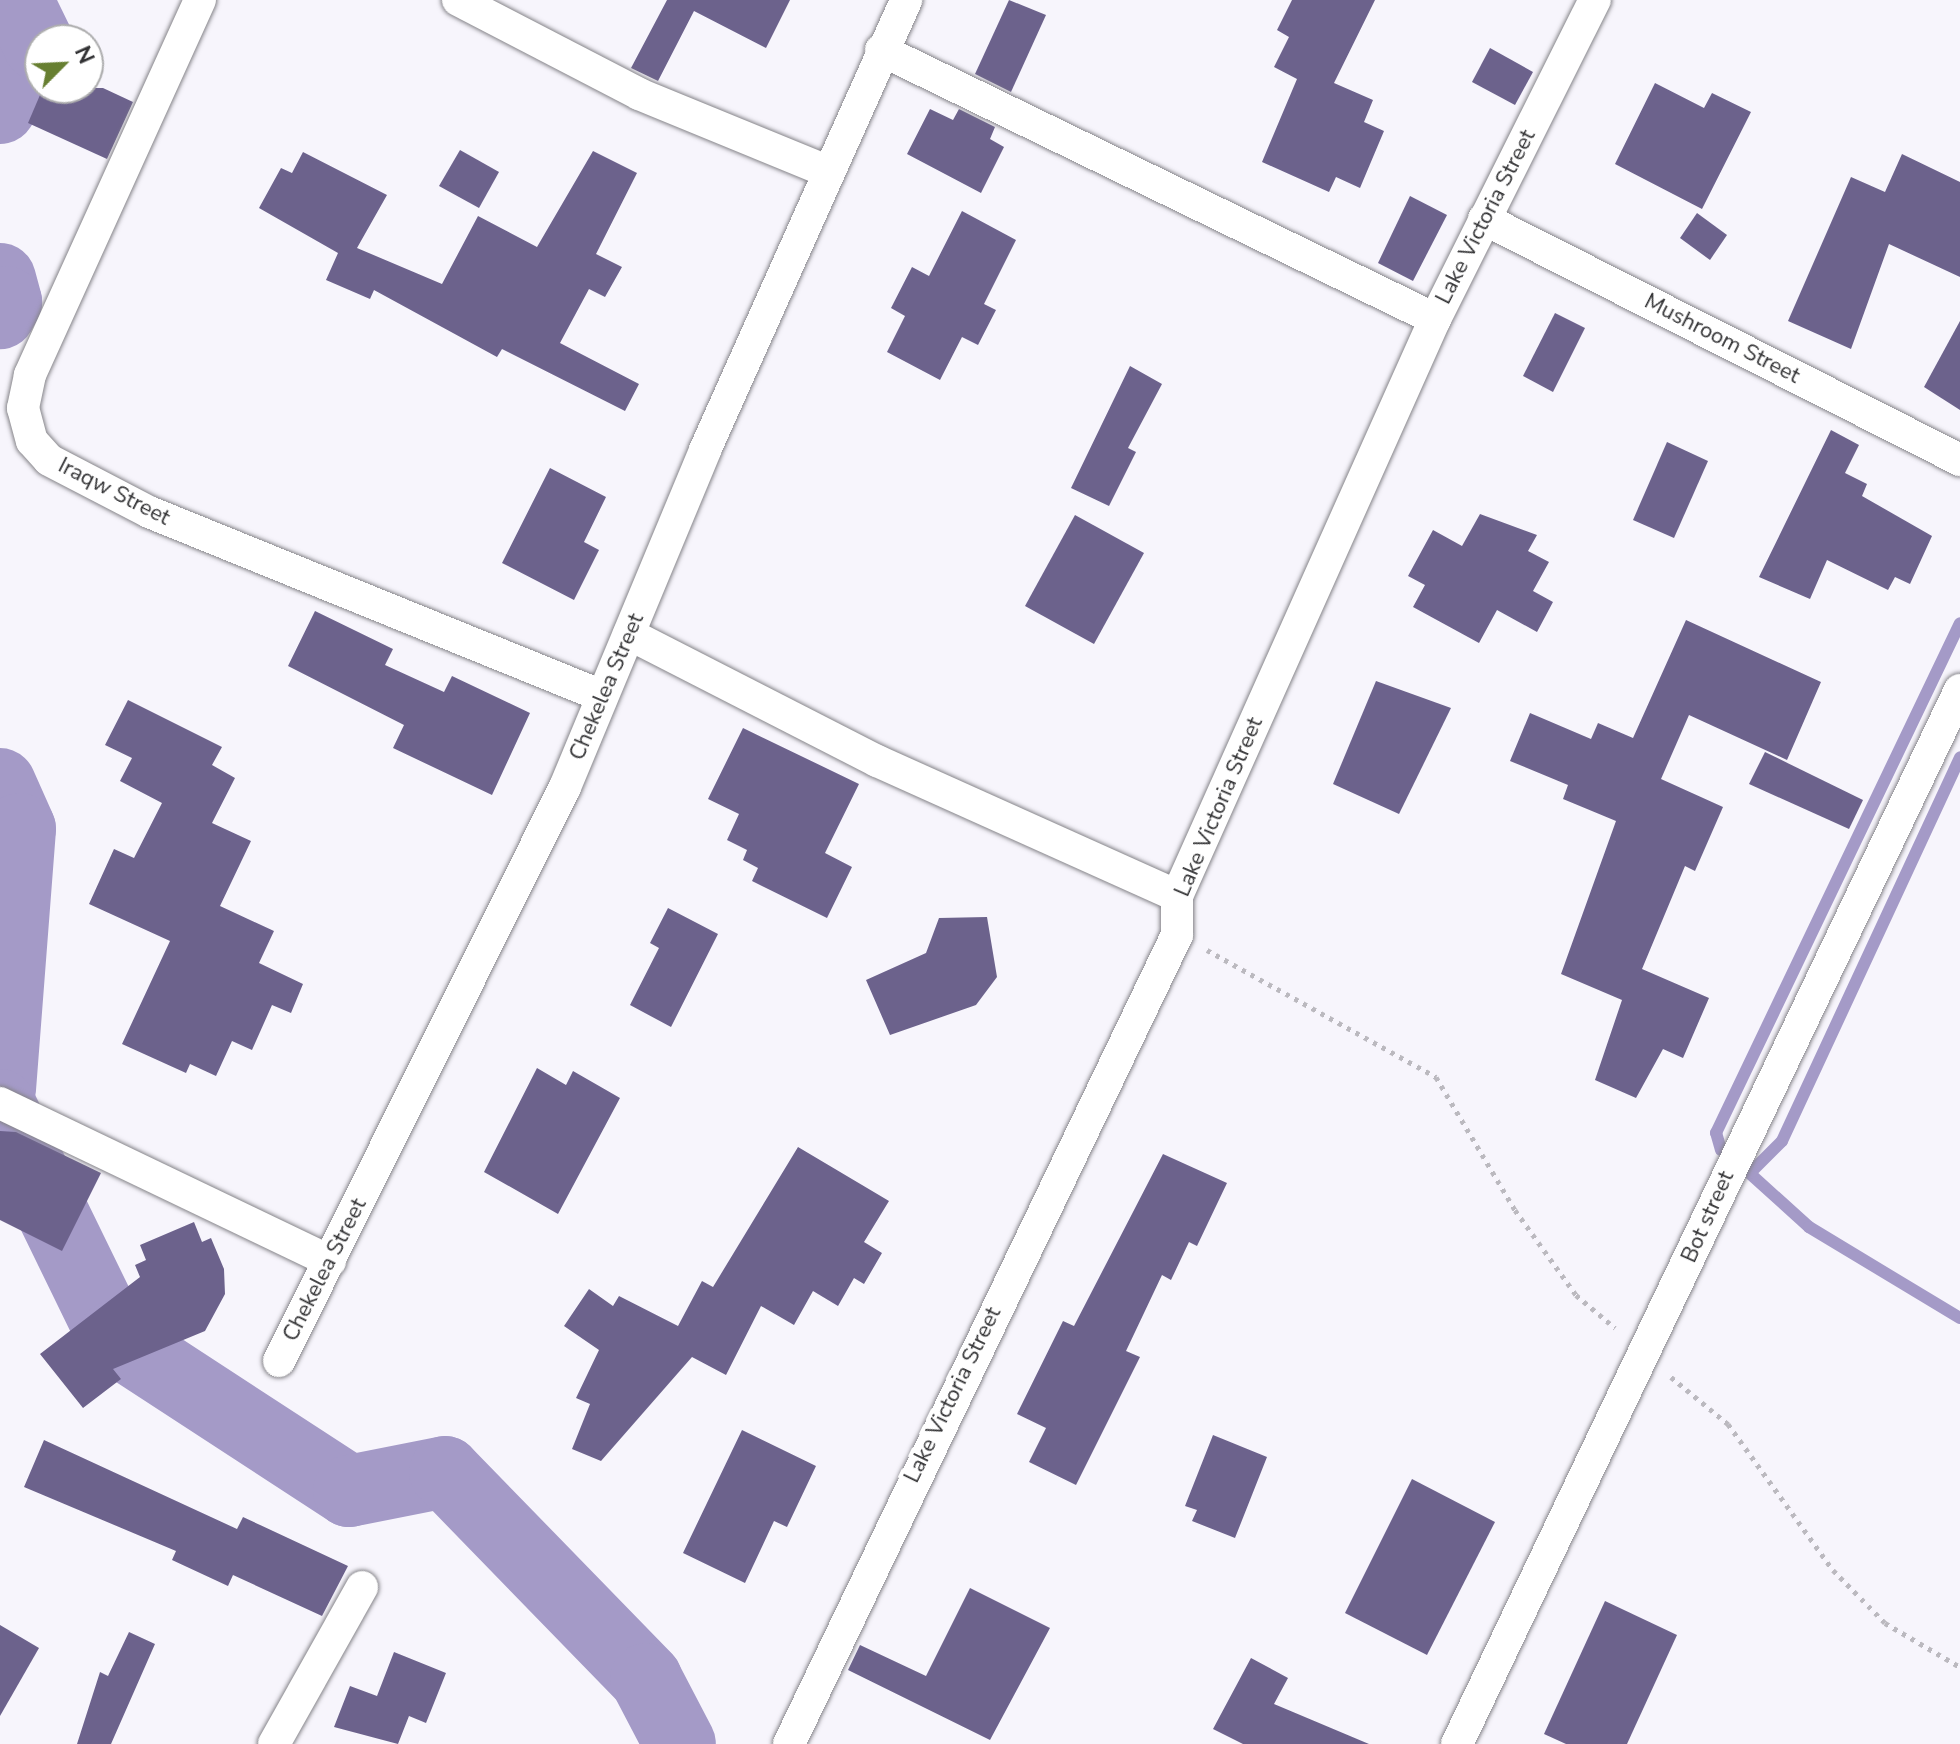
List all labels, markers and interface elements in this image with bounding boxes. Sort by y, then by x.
north arrow [24,24,104,104]
text: N [67,41,101,69]
street label: Lake Victoria Street [1431,125,1541,309]
street label: Mushroom Street [1640,288,1804,390]
street label: Iraqw Street [54,453,174,531]
street label: Chekelea Street [564,610,650,764]
street label: Lake Victoria Street [1169,713,1269,901]
street label: Bot street [1676,1167,1740,1267]
street label: Chekelea Street [278,1194,372,1346]
street label: Lake Victoria Street [899,1303,1007,1487]

